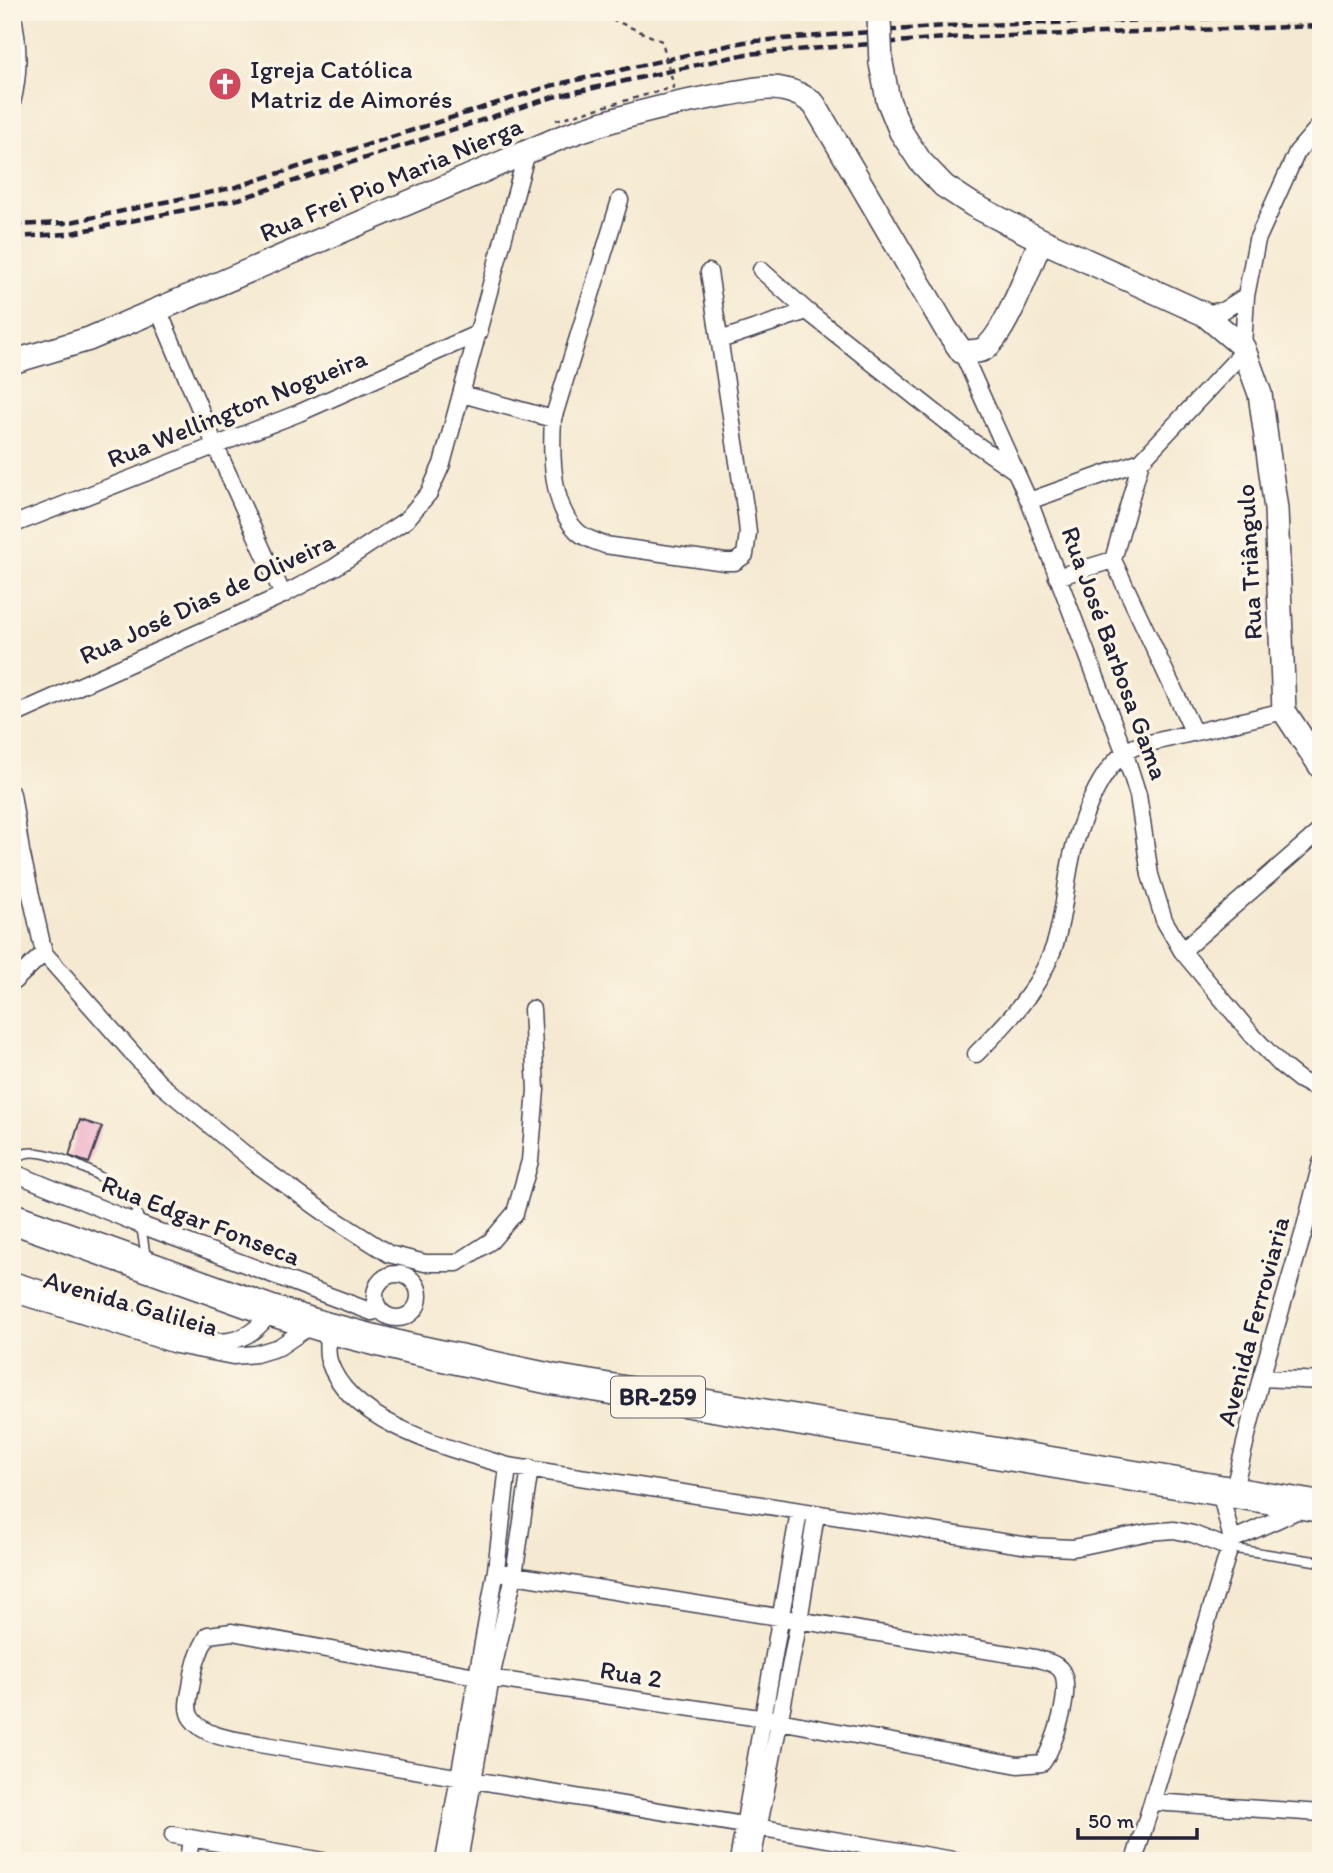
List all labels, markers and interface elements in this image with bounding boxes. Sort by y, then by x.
place label: Igreja Católica Matriz de Aimorés [250,53,452,115]
church icon: Igreja Católica Matriz de Aimorés [206,65,244,103]
street label: Rua Frei Pio Maria Nierga [255,109,528,249]
street label: Rua Wellington Nogueira [102,341,372,475]
street label: Rua Triângulo [1229,483,1269,641]
street label: Rua José Barbosa Gama [1054,522,1176,784]
street label: Rua José Dias de Oliveira [74,525,340,671]
street label: Rua Edgar Fonseca [97,1167,305,1273]
street label: Avenida Ferroviaria [1210,1212,1296,1429]
street label: Avenida Galileia [40,1263,222,1343]
road number: BR-259 [611,1377,705,1418]
street label: Rua 2 [598,1653,665,1695]
scale bar [1078,1796,1196,1840]
text: 50 m [1088,1808,1135,1833]

